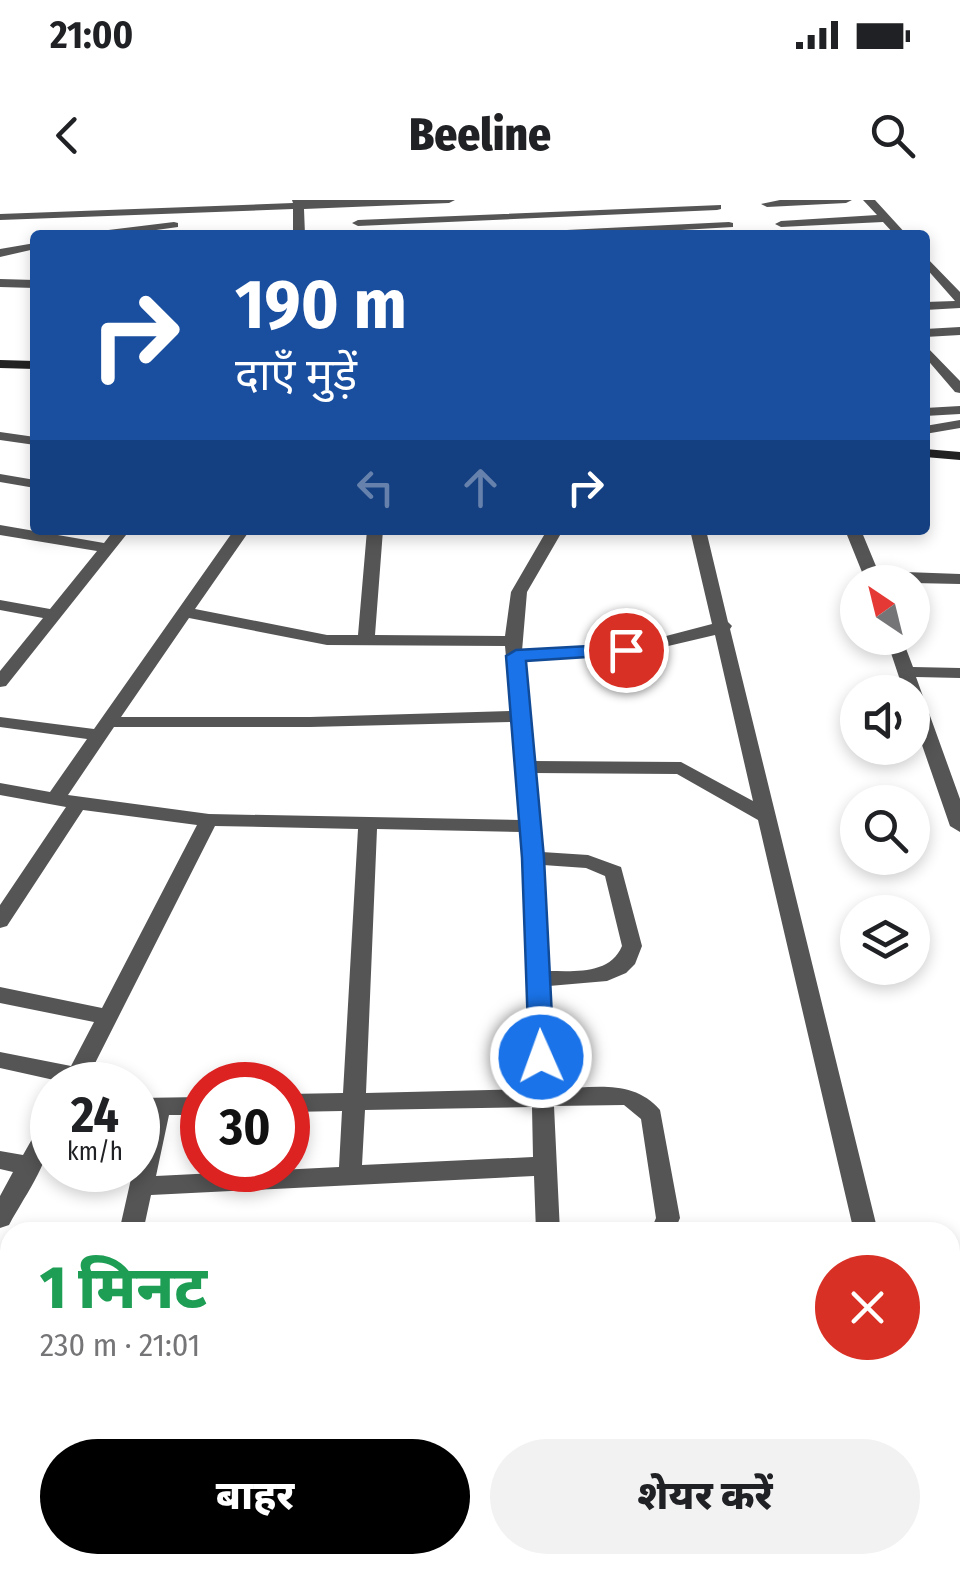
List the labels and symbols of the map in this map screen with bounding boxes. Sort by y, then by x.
north arrow [840,565,930,655]
pin [584,608,669,693]
position arrow [489,1005,593,1109]
speed limit sign: 30 [180,1062,310,1192]

